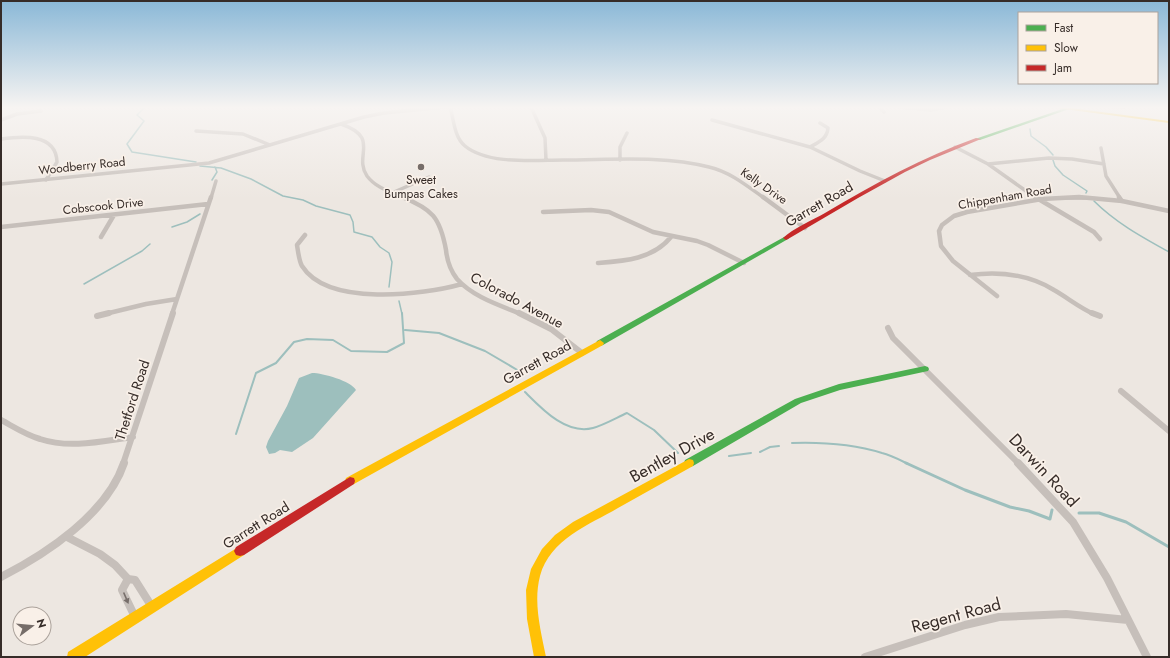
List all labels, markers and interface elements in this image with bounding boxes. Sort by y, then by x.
legend [1018,12,1158,84]
text: Fast [1054,19,1073,37]
text: Slow [1054,39,1079,57]
text: Jam [1052,59,1072,77]
street label: Woodberry Road [38,152,126,180]
marker: Sweet Bumpas Cakes [416,162,426,172]
street label: Kelly Drive [737,163,791,209]
place label: Sweet Bumpas Cakes [384,171,458,203]
street label: Garrett Road [781,177,857,231]
street label: Chippenham Road [957,180,1053,214]
street label: Cobscook Drive [62,193,144,219]
street label: Colorado Avenue [467,267,567,333]
street label: Garrett Road [499,335,575,389]
street label: Thetford Road [110,357,154,443]
street label: Bentley Drive [625,422,719,488]
street label: Darwin Road [1004,428,1084,512]
street label: Garrett Road [219,497,293,553]
street label: Regent Road [909,592,1003,638]
one-way arrow [123,593,129,604]
north arrow [12,606,52,646]
text: N [33,617,51,630]

